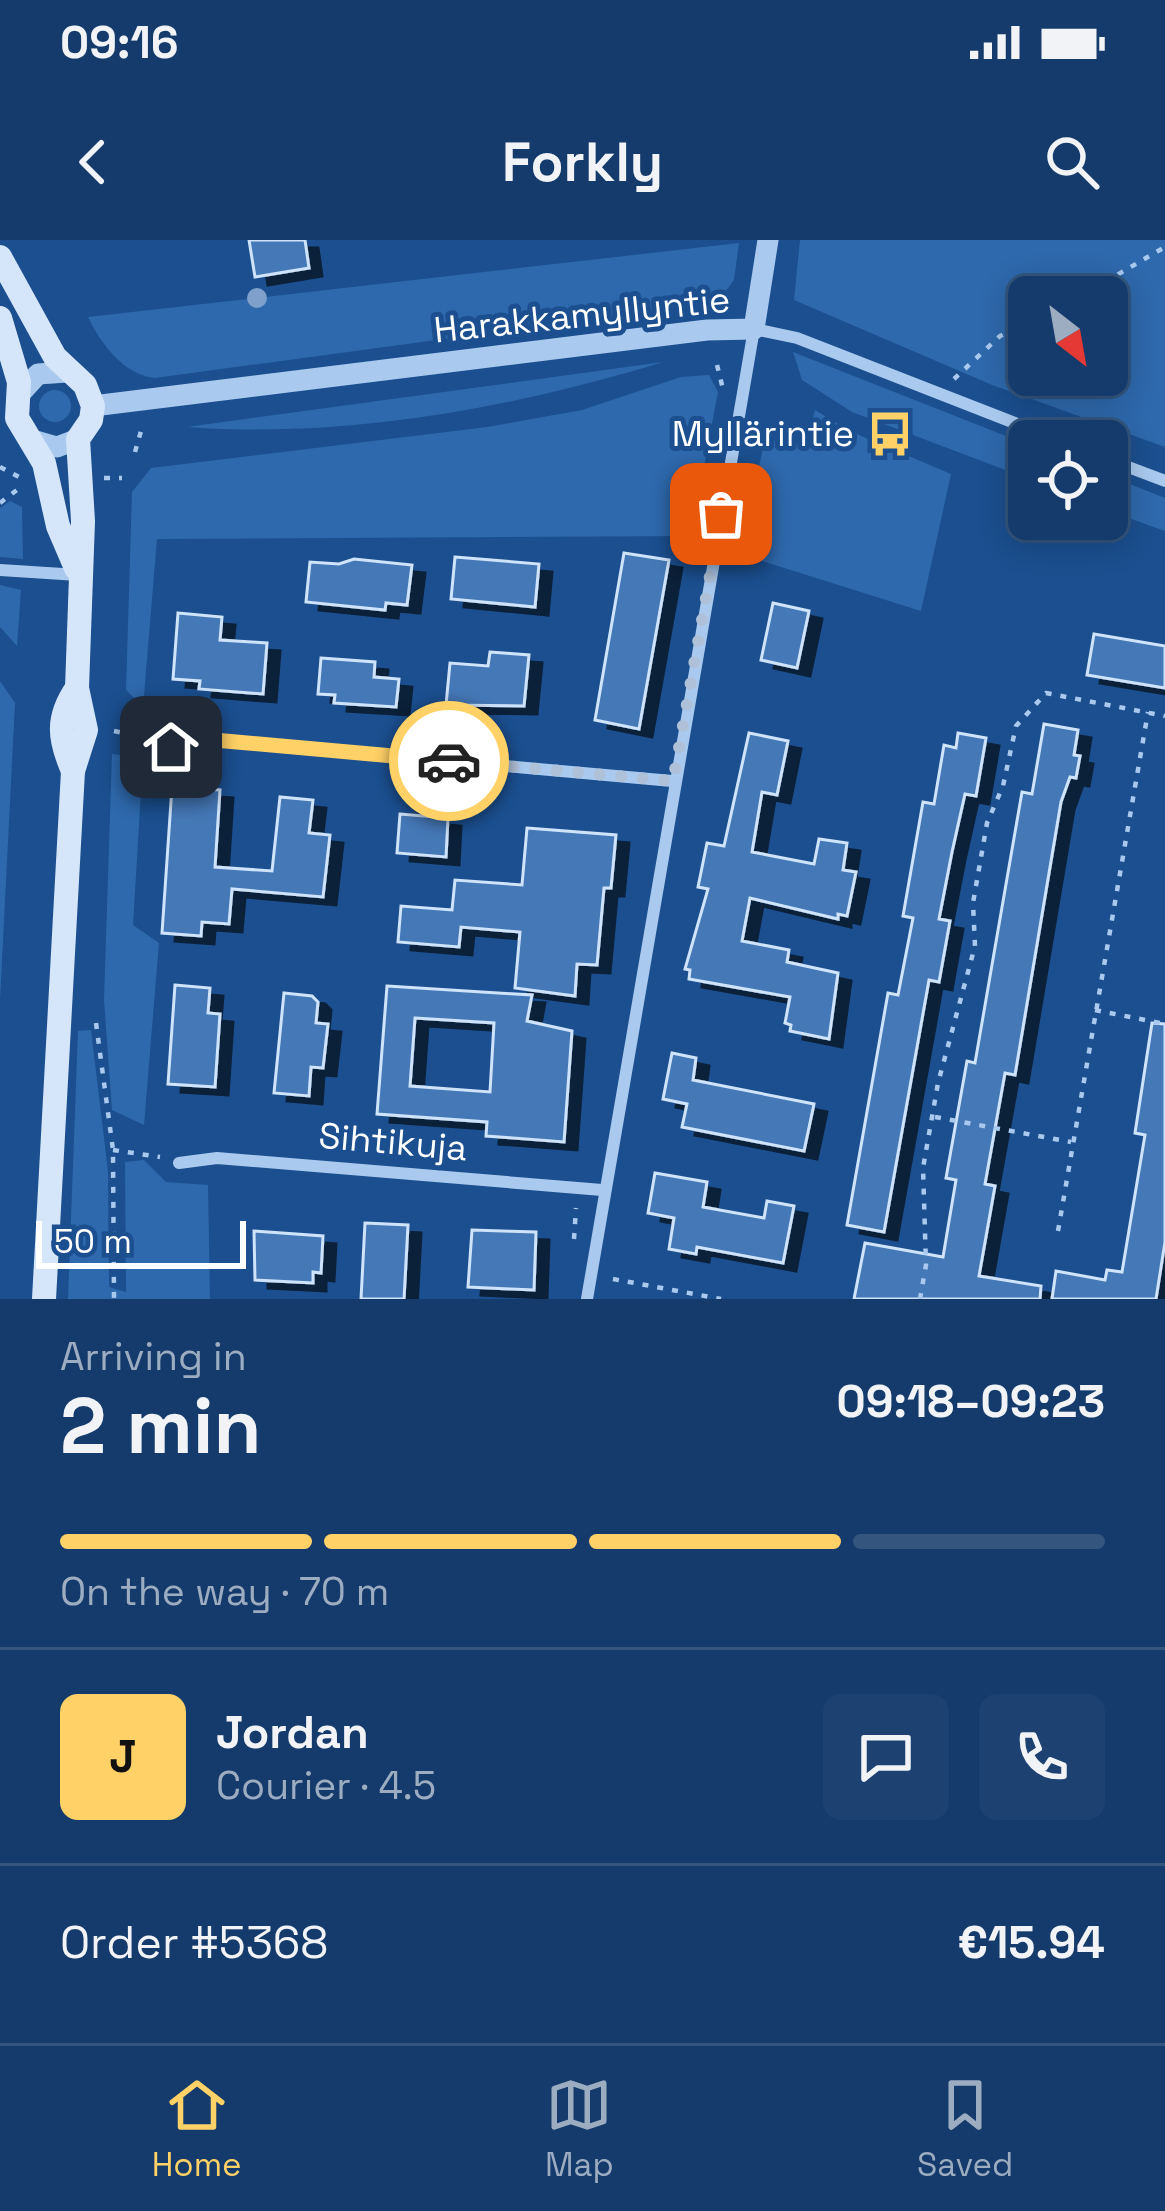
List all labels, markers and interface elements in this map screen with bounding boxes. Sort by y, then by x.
text: 09:16 [60,14,179,71]
text: Forkly [502,128,663,197]
icon: back [60,129,126,195]
icon: search [1039,129,1105,195]
north arrow [1008,276,1128,396]
map controls [1008,276,1128,540]
street label: Harakkamyllyntie [432,277,732,353]
bus stop icon: Myllärintie [865,409,915,459]
place label: Myllärintie [672,411,854,457]
button: locate [1008,420,1128,540]
pin [670,463,772,565]
icon: bag [688,481,754,547]
pin [120,696,222,798]
courier [389,701,509,821]
icon: home [138,714,204,780]
icon: car [416,728,482,794]
street label: Sihtikuja [317,1113,469,1171]
scale bar [36,1215,246,1268]
text: 50 m [54,1221,132,1263]
text: Arriving in [60,1332,247,1381]
text: 09:18–09:23 [837,1373,1105,1430]
text: 2 min [60,1376,262,1476]
text: On the way · 70 m [60,1567,389,1616]
button: chat [823,1694,949,1820]
button: phone [979,1694,1105,1820]
text: Jordan [216,1704,369,1761]
text: J [109,1728,137,1785]
text: Courier · 4.5 [216,1761,436,1810]
text: Order #5368 [60,1914,328,1971]
text: €15.94 [957,1914,1105,1971]
tab: Home [152,2072,242,2186]
tab: Map [545,2072,614,2186]
tab: Saved [917,2072,1013,2186]

